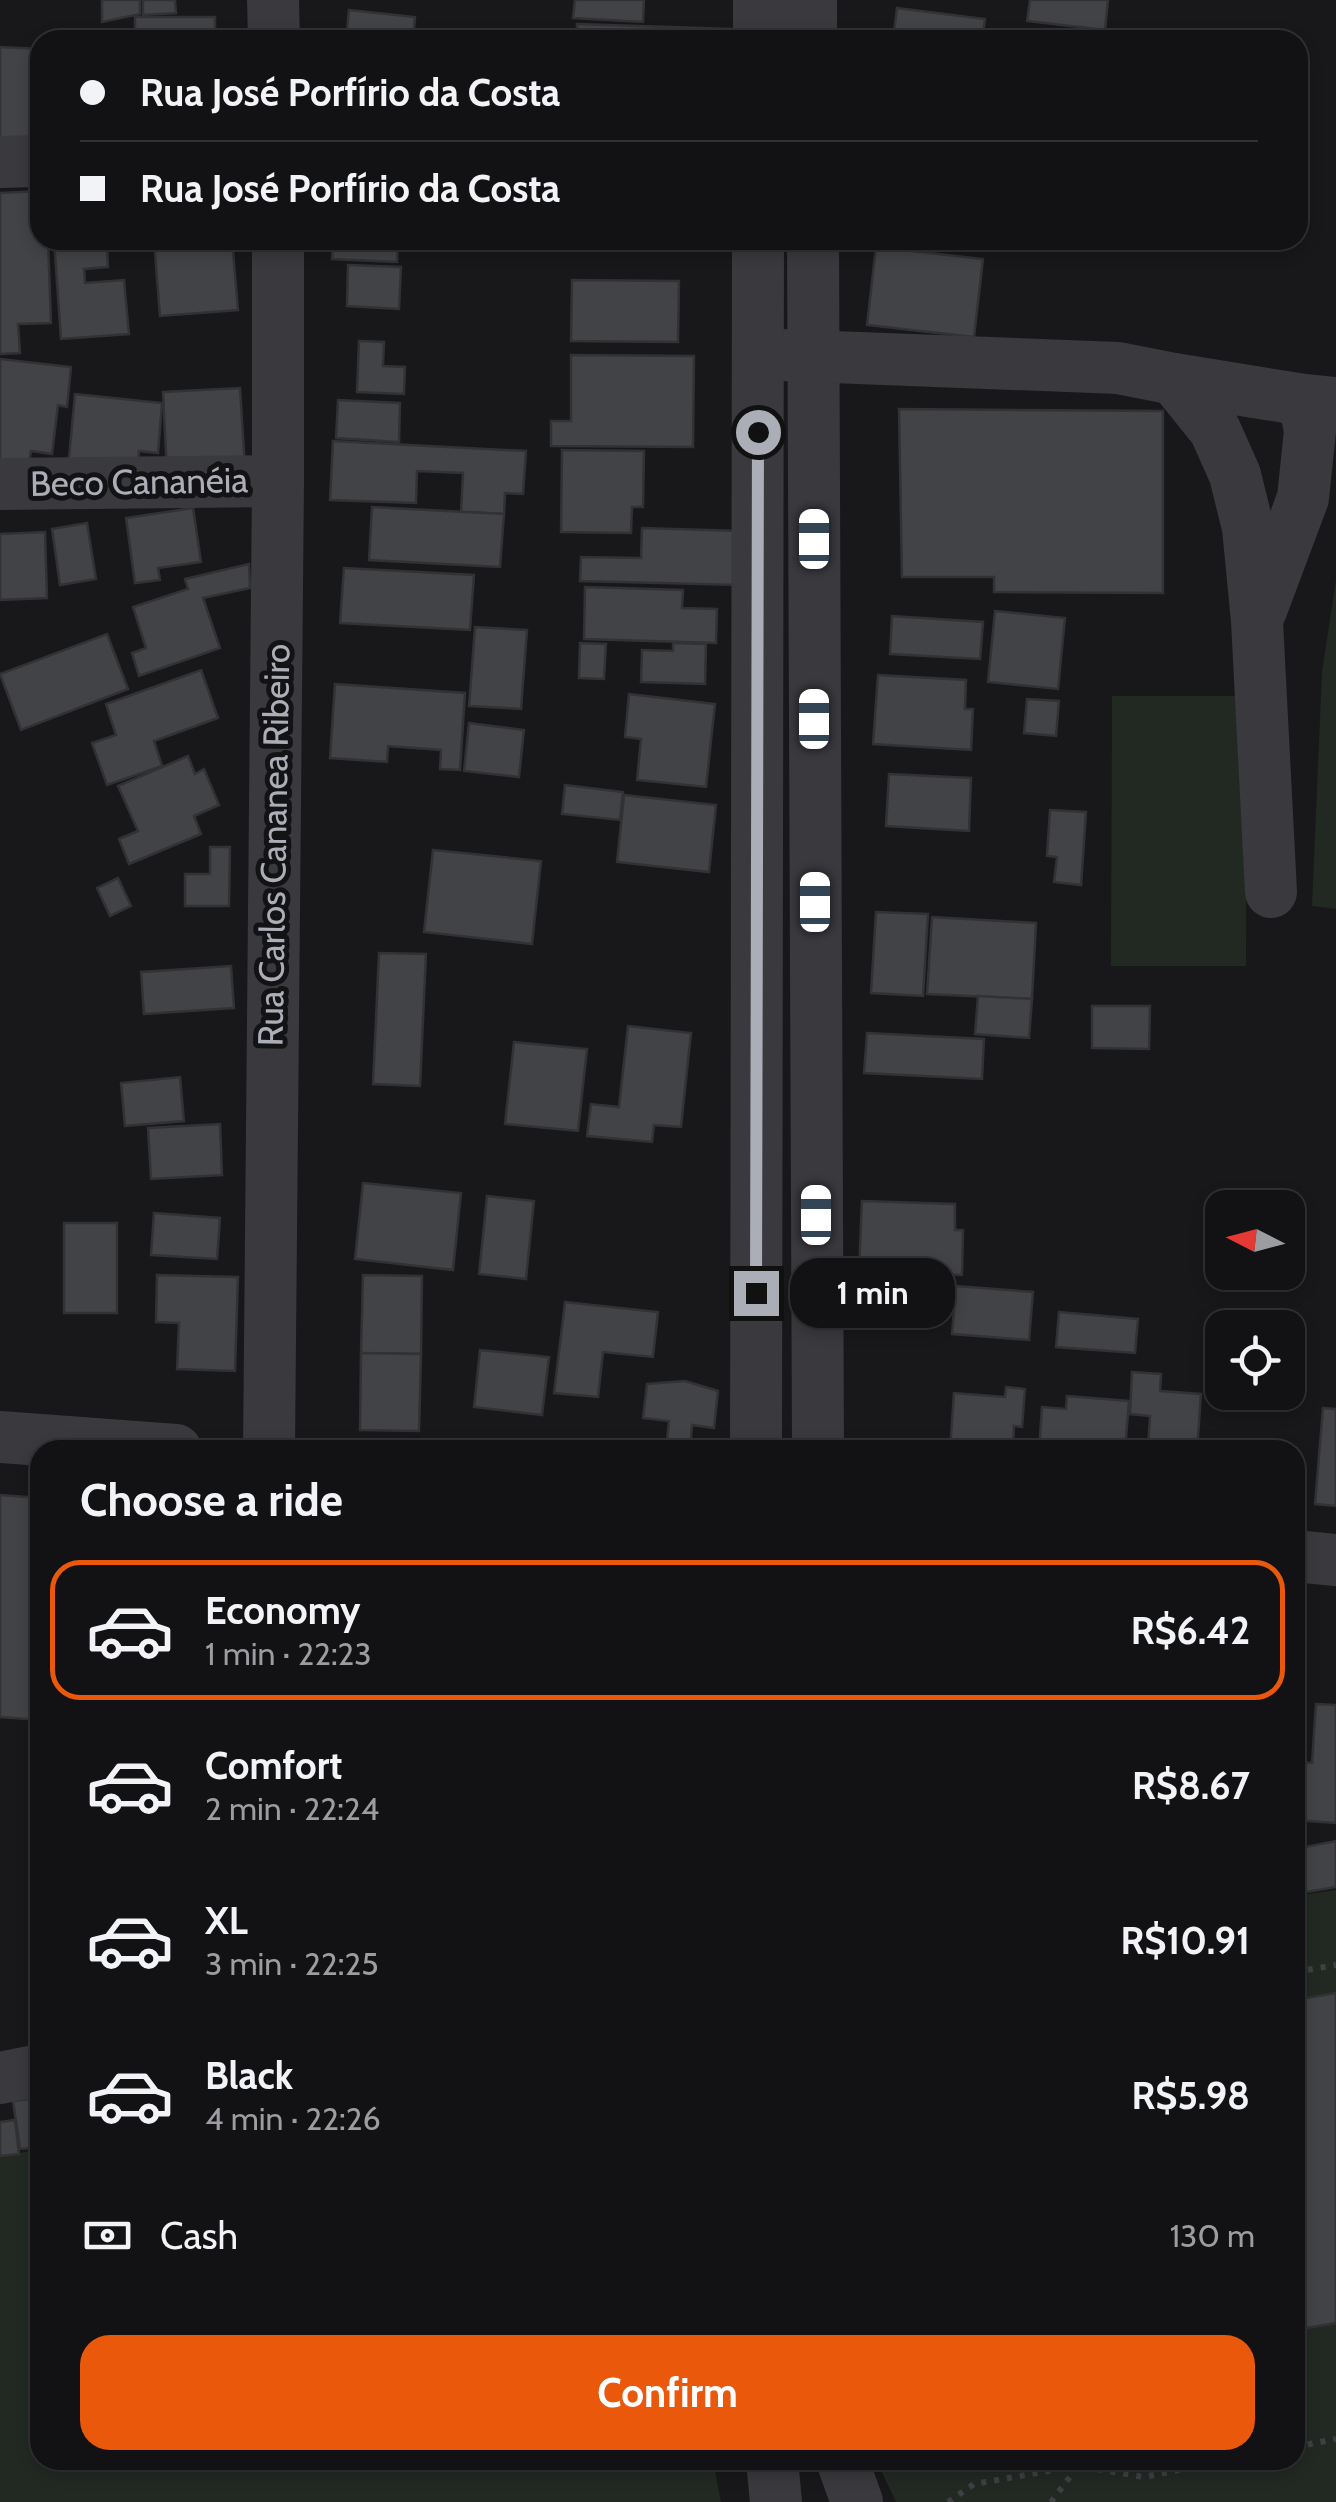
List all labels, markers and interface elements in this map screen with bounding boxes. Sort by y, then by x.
text: Rua José Porfírio da Costa [140,69,560,116]
text: Rua José Porfírio da Costa [140,165,560,212]
route start [736,410,781,455]
street label: Beco Cananéia [30,458,249,505]
car [799,509,829,569]
street label: Rua Carlos Cananea Ribeiro [248,643,299,1047]
car [799,689,829,749]
car [800,872,830,932]
car [801,1185,831,1245]
north arrow [1205,1190,1305,1290]
map controls [1205,1190,1305,1410]
callout: 1 min [791,1258,956,1328]
route end [734,1271,779,1316]
text: 1 min [836,1273,909,1312]
button: locate [1205,1310,1305,1410]
text: Choose a ride [80,1473,343,1527]
icon: car [85,1585,175,1675]
text: Economy [205,1587,360,1634]
text: R$6.42 [1131,1607,1250,1654]
text: 1 min · 22:23 [205,1634,372,1673]
icon: car [85,1740,175,1830]
text: Comfort [205,1742,342,1789]
text: R$8.67 [1132,1762,1250,1809]
text: 2 min · 22:24 [205,1789,379,1828]
icon: car [85,1895,175,1985]
text: XL [205,1897,248,1944]
text: R$10.91 [1120,1917,1250,1964]
text: 3 min · 22:25 [205,1944,379,1983]
icon: car [85,2050,175,2140]
text: Black [205,2052,293,2099]
text: R$5.98 [1132,2072,1250,2119]
text: 4 min · 22:26 [205,2099,381,2138]
icon: cash [80,2208,135,2263]
text: Cash [160,2212,238,2259]
text: 130 m [1170,2216,1255,2255]
button: Confirm [80,2335,1255,2450]

